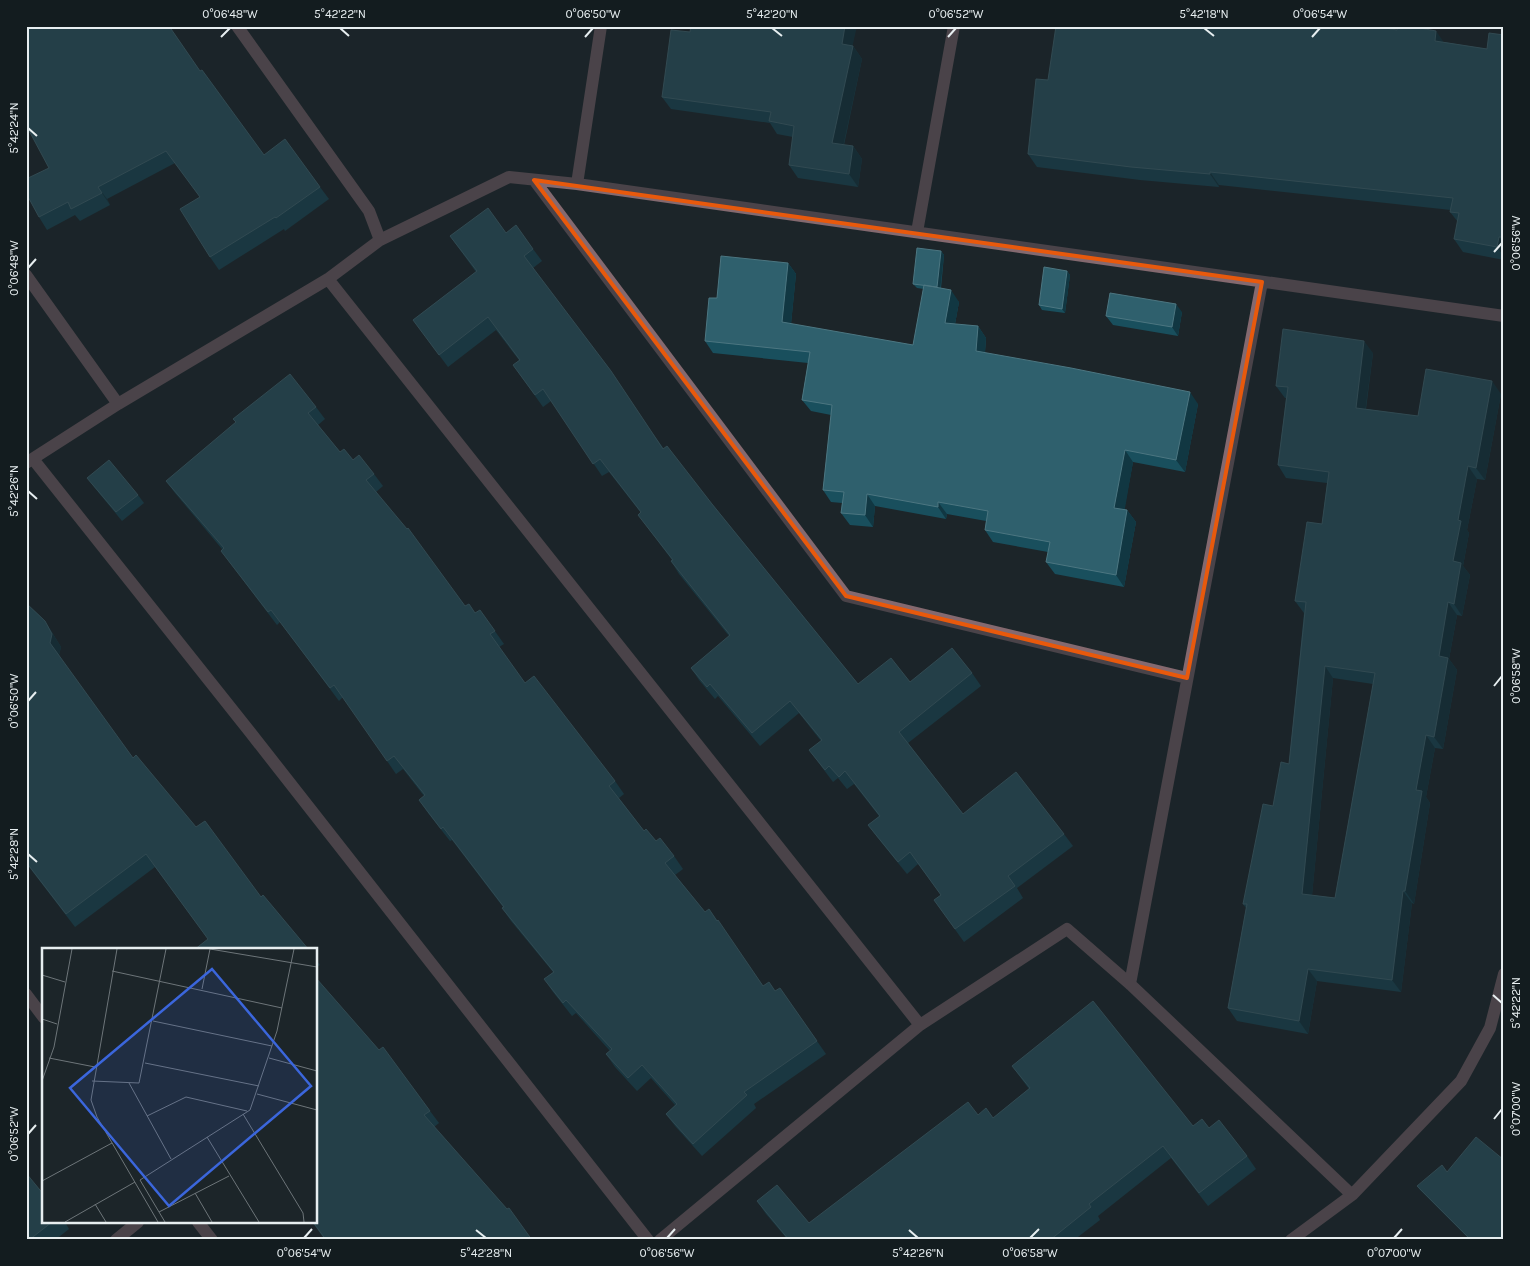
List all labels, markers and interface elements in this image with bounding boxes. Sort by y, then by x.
text: 0°06'48"W [202,7,258,21]
text: 5°42'22"N [314,7,366,21]
text: 0°06'50"W [565,7,621,21]
text: 5°42'20"N [746,7,798,21]
text: 0°06'52"W [929,7,984,21]
text: 5°42'18"N [1179,7,1229,21]
text: 0°06'54"W [1293,7,1348,21]
text: 5°42'24"N [7,102,21,154]
text: 0°06'56"W [1509,215,1523,270]
text: 0°06'48"W [7,240,21,296]
text: 5°42'26"N [7,465,21,517]
text: 0°06'58"W [1509,648,1523,704]
text: 0°06'50"W [7,673,21,729]
text: 5°42'28"N [7,828,21,880]
inset map [42,948,318,1224]
text: 5°42'22"N [1509,977,1523,1029]
text: 0°07'00"W [1509,1082,1523,1136]
text: 0°06'52"W [7,1106,21,1161]
text: 0°06'54"W [277,1246,332,1260]
text: 5°42'28"N [460,1246,512,1260]
text: 0°06'56"W [640,1246,695,1260]
text: 5°42'26"N [892,1246,944,1260]
text: 0°06'58"W [1002,1246,1058,1260]
text: 0°07'00"W [1367,1246,1421,1260]

